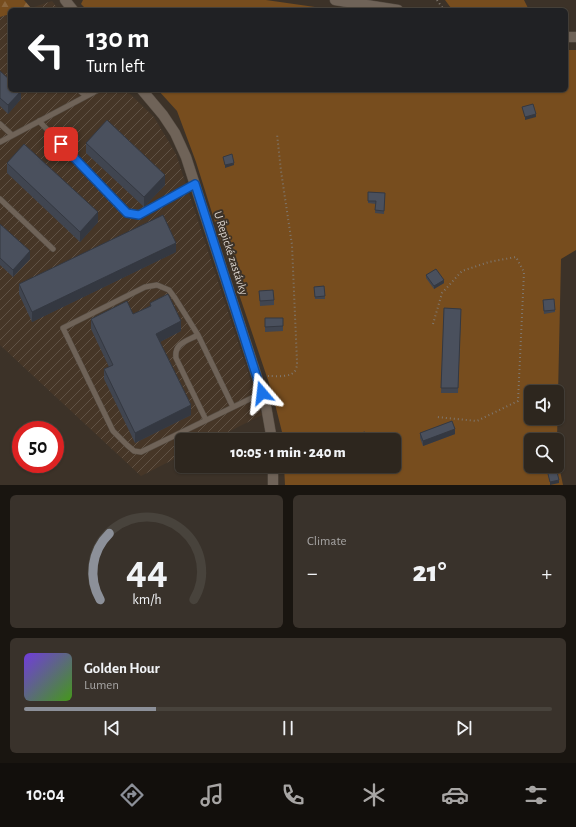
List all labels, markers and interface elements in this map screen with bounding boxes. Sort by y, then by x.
icon: left [20,24,72,76]
text: 130 m [86,25,150,53]
text: Turn left [86,58,145,76]
pin [44,127,78,161]
icon: arrive [50,133,72,155]
street label: U Řepické zastávky [211,209,251,297]
position arrow [241,372,283,414]
map controls [524,385,564,473]
button: sound [524,385,564,425]
speed limit sign: 50 [12,421,64,473]
button: search [524,433,564,473]
text: 10:05 · 1 min · 240 m [230,445,346,460]
text: Climate [307,535,346,548]
text: 44 [126,549,167,590]
text: 21° [412,557,447,587]
text: − [307,562,318,584]
text: + [541,562,552,584]
text: km/h [132,592,161,606]
text: Golden Hour [84,661,160,676]
text: Lumen [84,679,119,692]
icon: previous [101,717,123,739]
icon: pause [277,717,299,739]
icon: next [453,717,475,739]
icon: directions [118,781,146,809]
icon: music [198,781,226,809]
icon: phone [279,781,307,809]
icon: climate [360,781,388,809]
icon: car [441,781,469,809]
icon: filters [522,781,550,809]
text: 10:04 [26,786,65,804]

